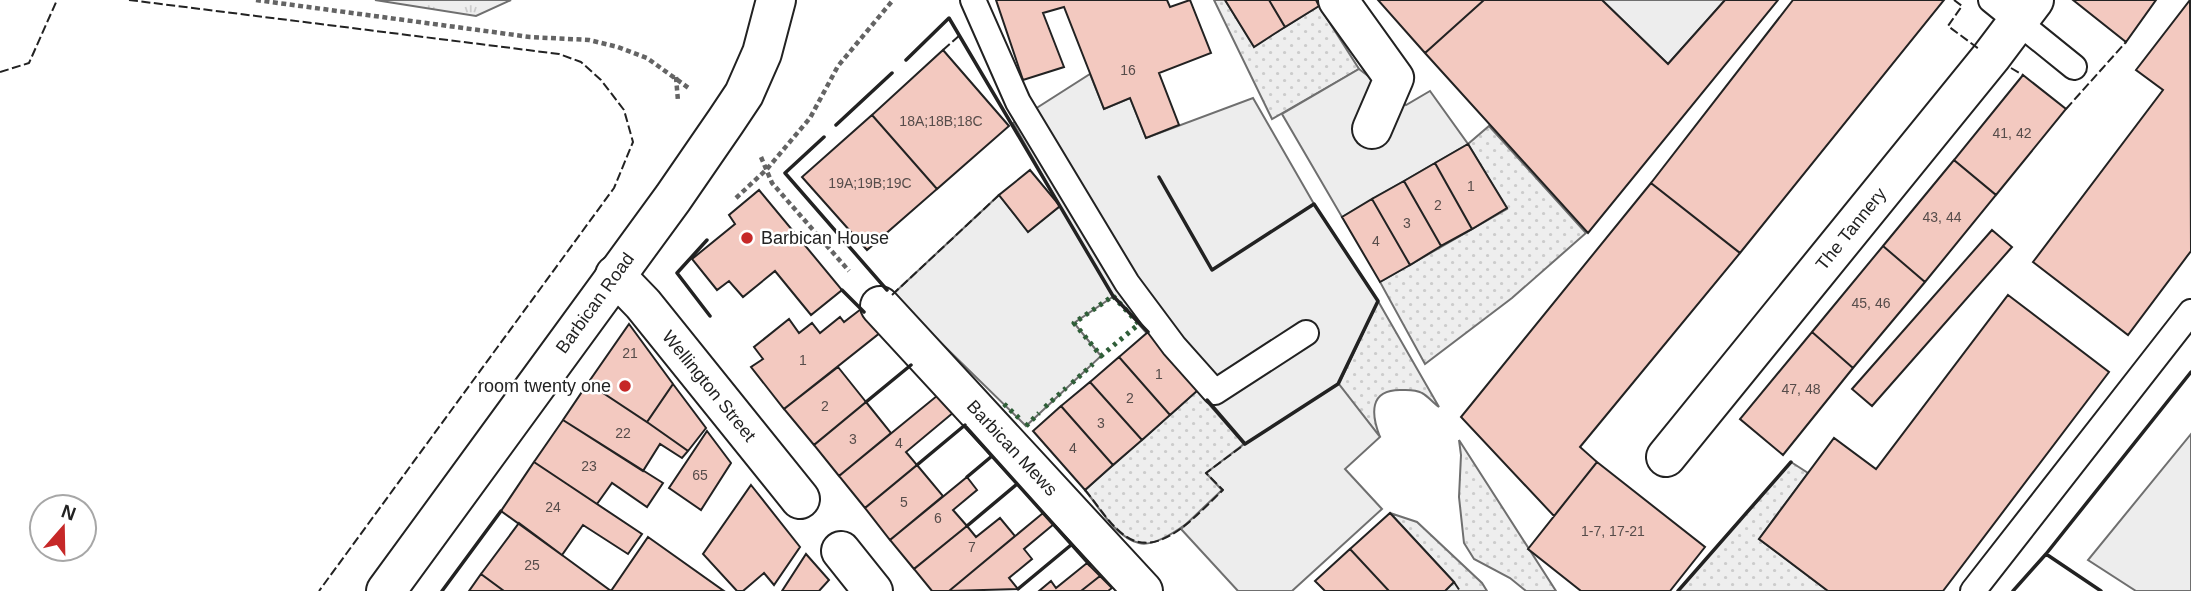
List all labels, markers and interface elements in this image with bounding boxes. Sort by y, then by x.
house number: 16 [1120,62,1136,78]
house number: 18A;18B;18C [899,113,983,129]
house number: 41, 42 [1993,125,2032,141]
house number: 19A;19B;19C [828,175,912,191]
house number: 1 [1467,178,1475,194]
street label: The Tannery [1812,184,1890,274]
house number: 2 [1434,197,1442,213]
house number: 43, 44 [1923,209,1962,225]
house number: 3 [1403,215,1411,231]
place label: Barbican House [761,228,889,248]
marker: Barbican House [739,230,755,246]
house number: 4 [1372,233,1380,249]
street label: Barbican Road [552,249,638,357]
house number: 45, 46 [1852,295,1891,311]
street label: Wellington Street [658,327,760,445]
house number: 21 [622,345,638,361]
house number: 1 [799,352,807,368]
house number: 1 [1155,366,1163,382]
place label: room twenty one [478,376,611,396]
marker: room twenty one [617,378,633,394]
house number: 47, 48 [1782,381,1821,397]
house number: 2 [1126,390,1134,406]
street label: Barbican Mews [963,396,1061,500]
house number: 2 [821,398,829,414]
house number: 3 [1097,415,1105,431]
house number: 22 [615,425,631,441]
house number: 3 [849,431,857,447]
house number: 4 [895,435,903,451]
house number: 4 [1069,440,1077,456]
house number: 23 [581,458,597,474]
house number: 65 [692,467,708,483]
north arrow [28,493,98,563]
house number: 5 [900,494,908,510]
house number: 24 [545,499,561,515]
text: N [59,500,79,525]
house number: 6 [934,510,942,526]
house number: 1-7, 17-21 [1581,523,1645,539]
house number: 7 [968,539,976,555]
house number: 25 [524,557,540,573]

